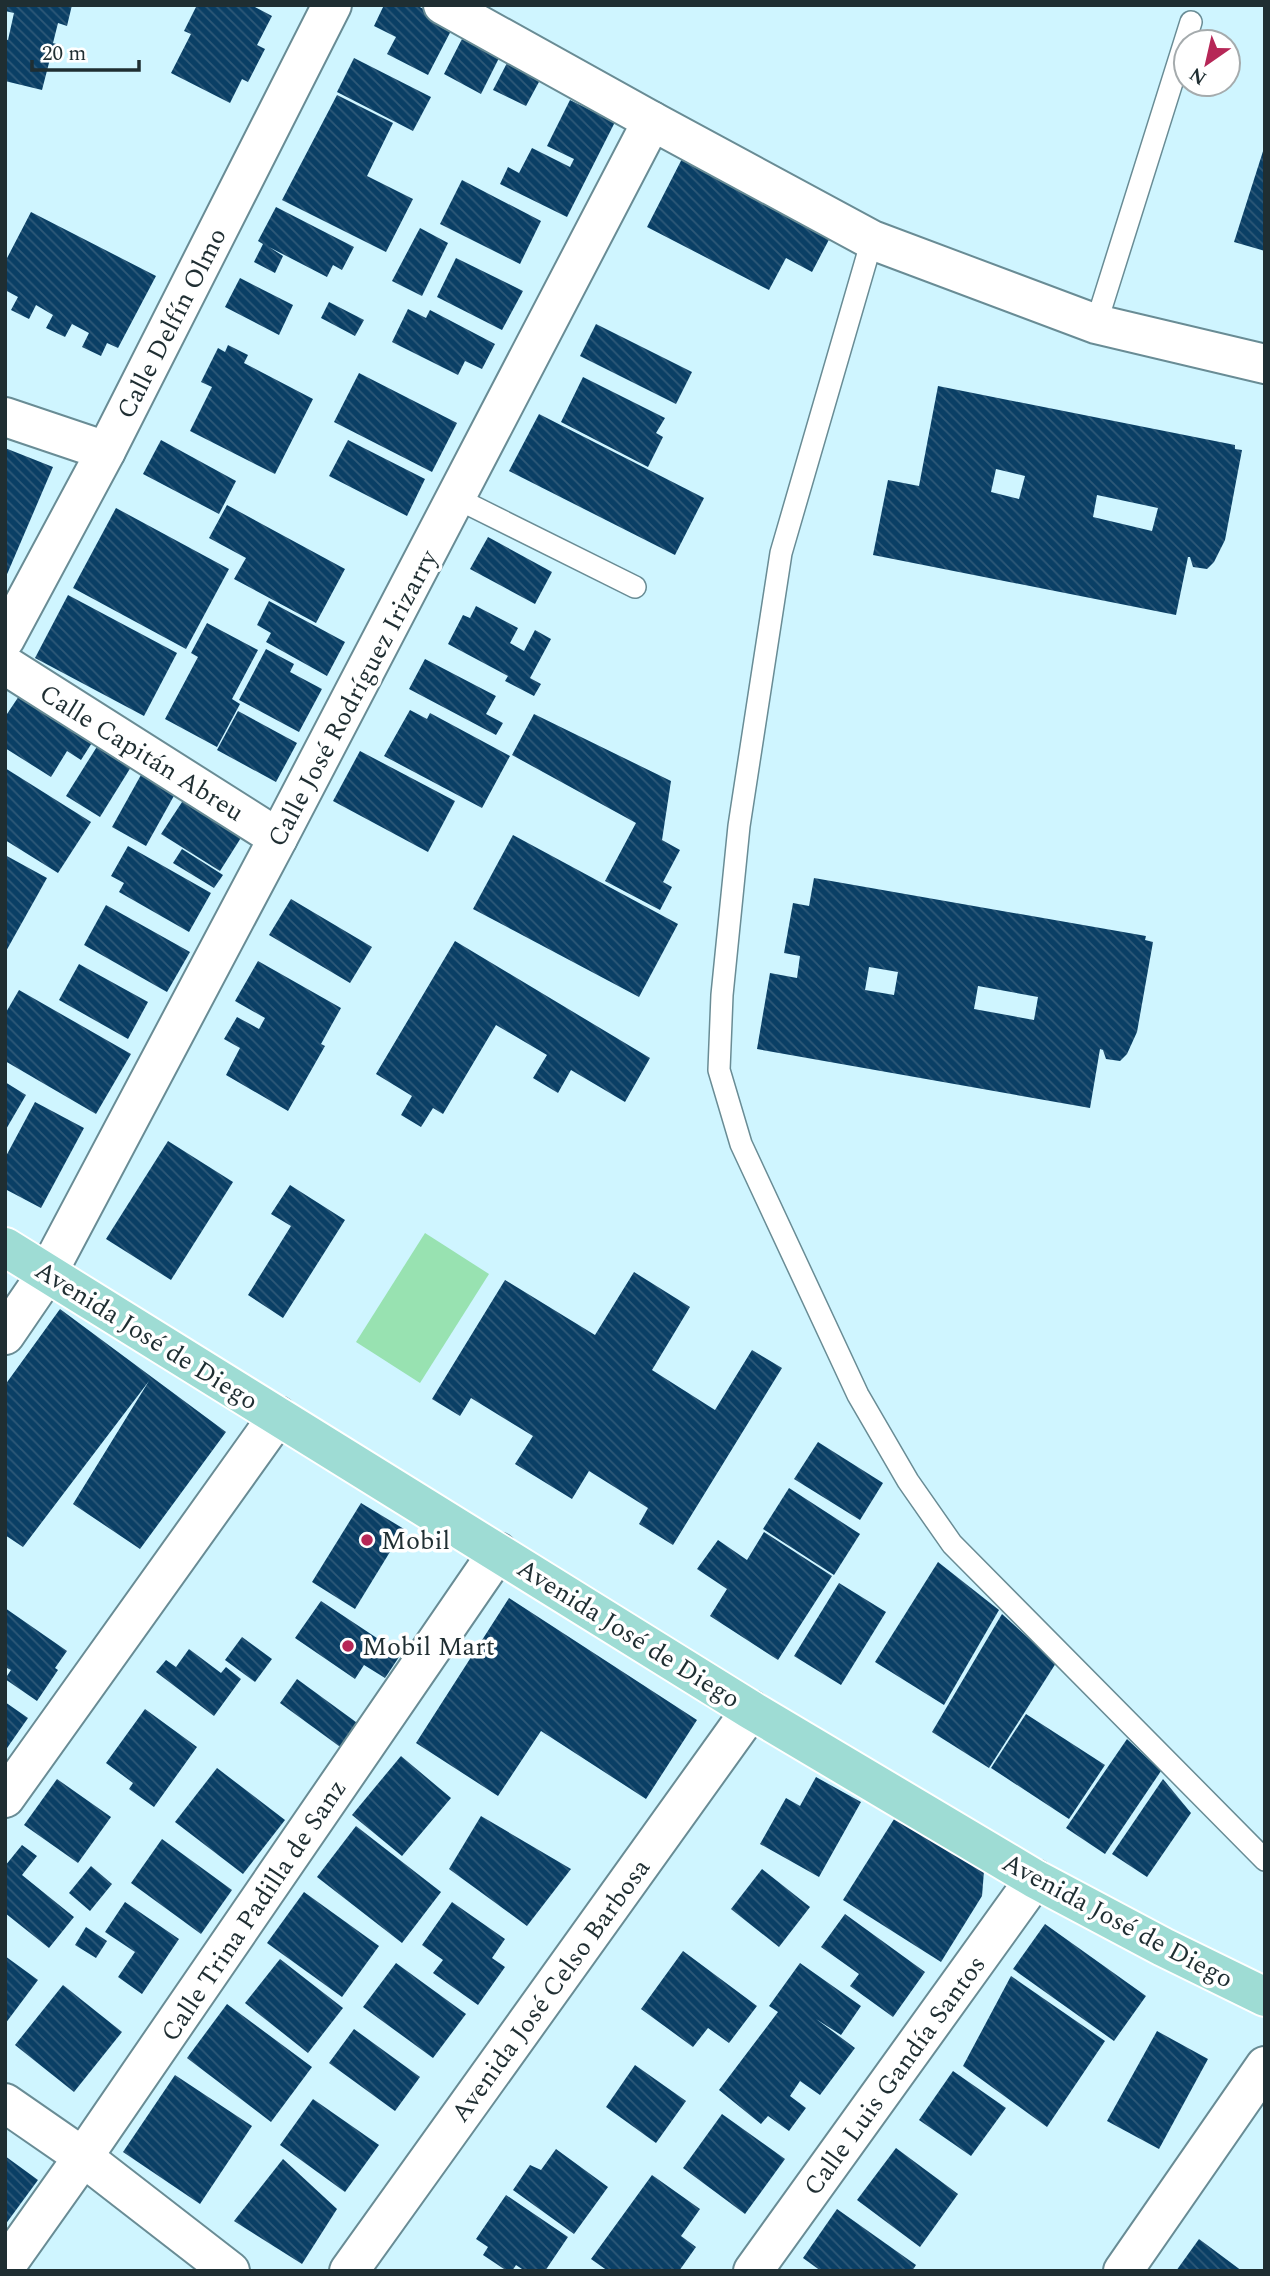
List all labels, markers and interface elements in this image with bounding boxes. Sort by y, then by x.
scale bar [32,28,138,72]
north arrow [1172,28,1242,98]
text: 20 m [42,38,86,70]
text: N [1184,59,1213,92]
street label: Calle Delfín Olmo [106,221,237,426]
street label: Calle José Rodríguez Irizarry [257,541,449,854]
street label: Calle Capitán Abreu [31,674,252,832]
street label: Avenida José de Diego [27,1251,266,1421]
place label: Mobil [381,1521,450,1561]
marker: Mobil [359,1532,375,1548]
street label: Avenida José de Diego [509,1549,748,1719]
place label: Mobil Mart [362,1627,495,1667]
marker: Mobil Mart [340,1638,356,1654]
street label: Calle Trina Padilla de Sanz [151,1771,357,2050]
street label: Avenida José de Diego [995,1843,1240,1999]
street label: Avenida José Celso Barbosa [441,1850,661,2131]
street label: Calle Luis Gandía Santos [794,1947,996,2204]

